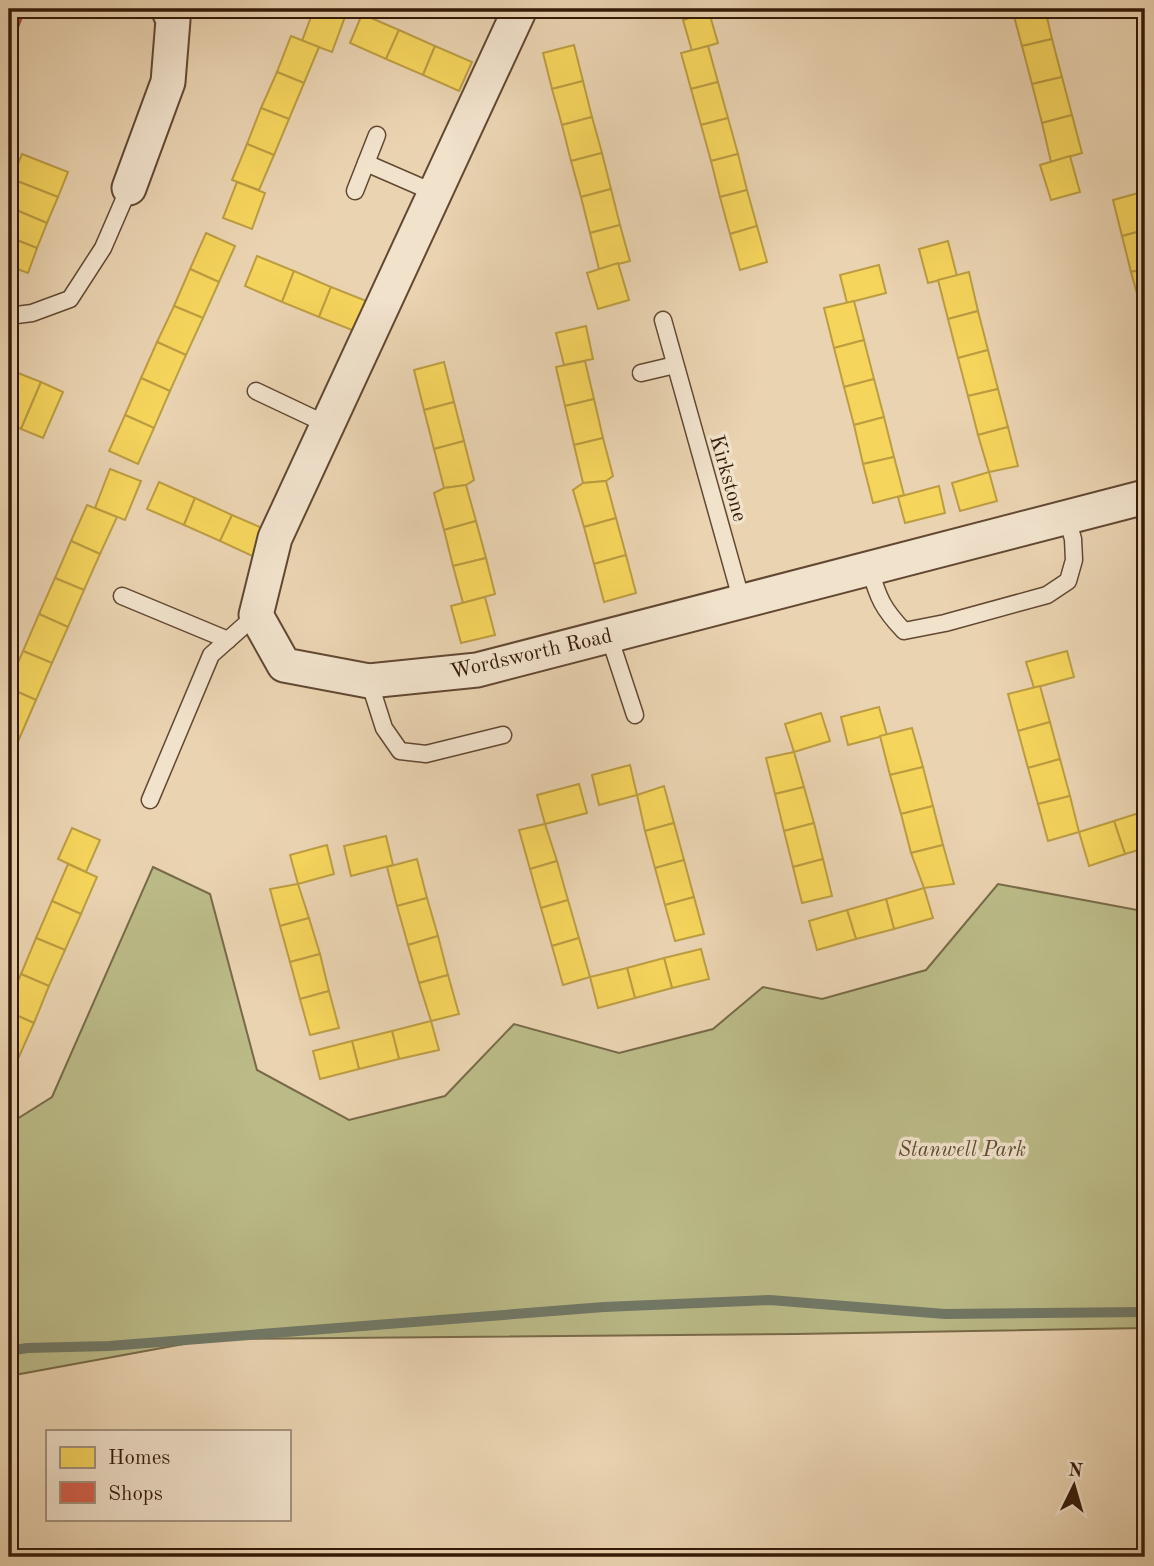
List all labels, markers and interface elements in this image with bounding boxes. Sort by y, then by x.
street label: Kirkstone [705,433,750,524]
street label: Wordsworth Road [448,626,614,683]
park label: Stanwell Park [898,1140,1026,1161]
legend [46,1430,290,1520]
text: Homes [108,1448,170,1469]
north arrow [1038,1450,1108,1520]
text: N [1067,1461,1084,1482]
text: Shops [108,1484,163,1505]

